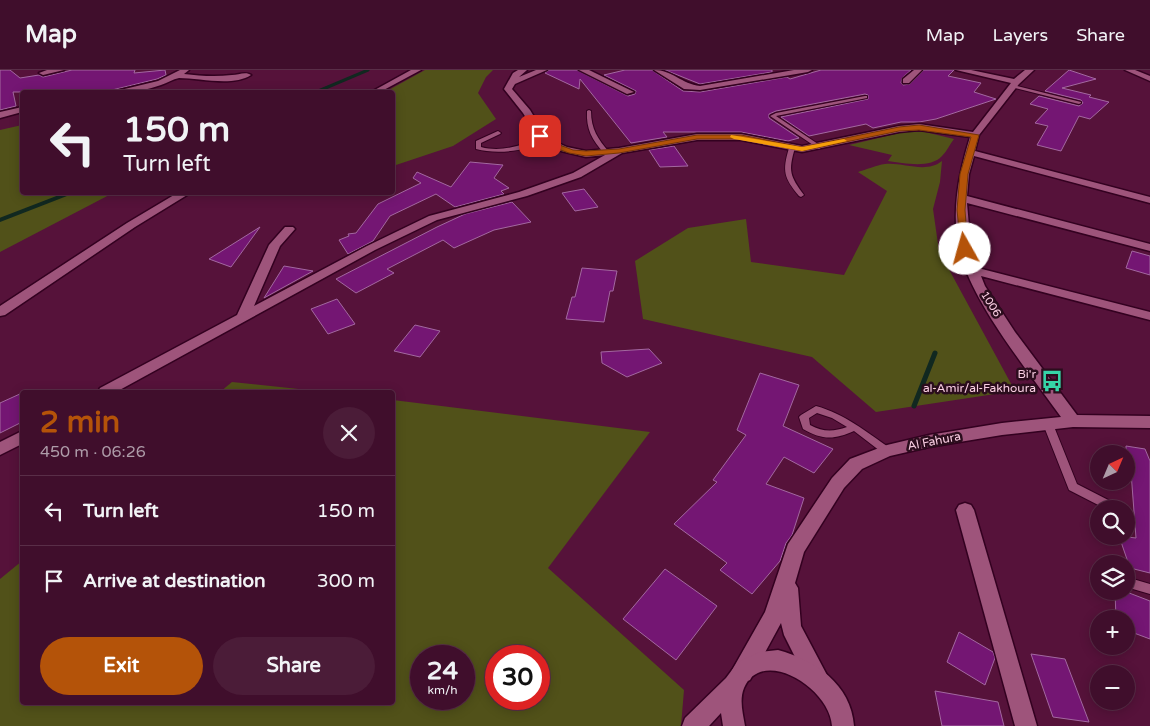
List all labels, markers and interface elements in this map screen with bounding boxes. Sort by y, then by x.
text: Map [25,20,77,49]
text: Map [926,24,965,46]
text: Layers [993,24,1048,46]
text: Share [1076,24,1125,46]
text: 150 m [123,109,230,151]
icon: left [40,110,105,175]
pin [519,115,561,157]
icon: arrive [526,122,554,150]
text: Turn left [123,151,211,177]
position arrow [938,222,990,274]
street label: 1006 [978,289,1004,319]
place label: Bi'r al-Amir/al-Fakhoura [923,367,1036,395]
bus stop icon: Bi'r al-Amir/al-Fakhoura [1039,368,1065,394]
text: 2 min [40,404,120,441]
button: close [323,407,375,459]
street label: Al Fahura [906,429,962,453]
text: 450 m · 06:26 [40,442,146,462]
north arrow [1090,445,1135,490]
map controls [1090,445,1135,710]
icon: left [40,497,68,525]
text: Turn left [83,500,159,522]
text: 150 m [317,500,375,522]
button: search [1090,500,1135,545]
button: layers [1090,555,1135,600]
icon: arrive [40,567,68,595]
text: Arrive at destination [83,570,266,592]
text: 300 m [317,570,375,592]
button: + [1090,610,1135,655]
button: Exit [40,637,203,695]
button: Share [213,637,375,695]
speed limit sign: 30 [485,645,550,710]
text: 24 [427,656,458,686]
button: − [1090,665,1135,710]
text: km/h [427,683,458,697]

